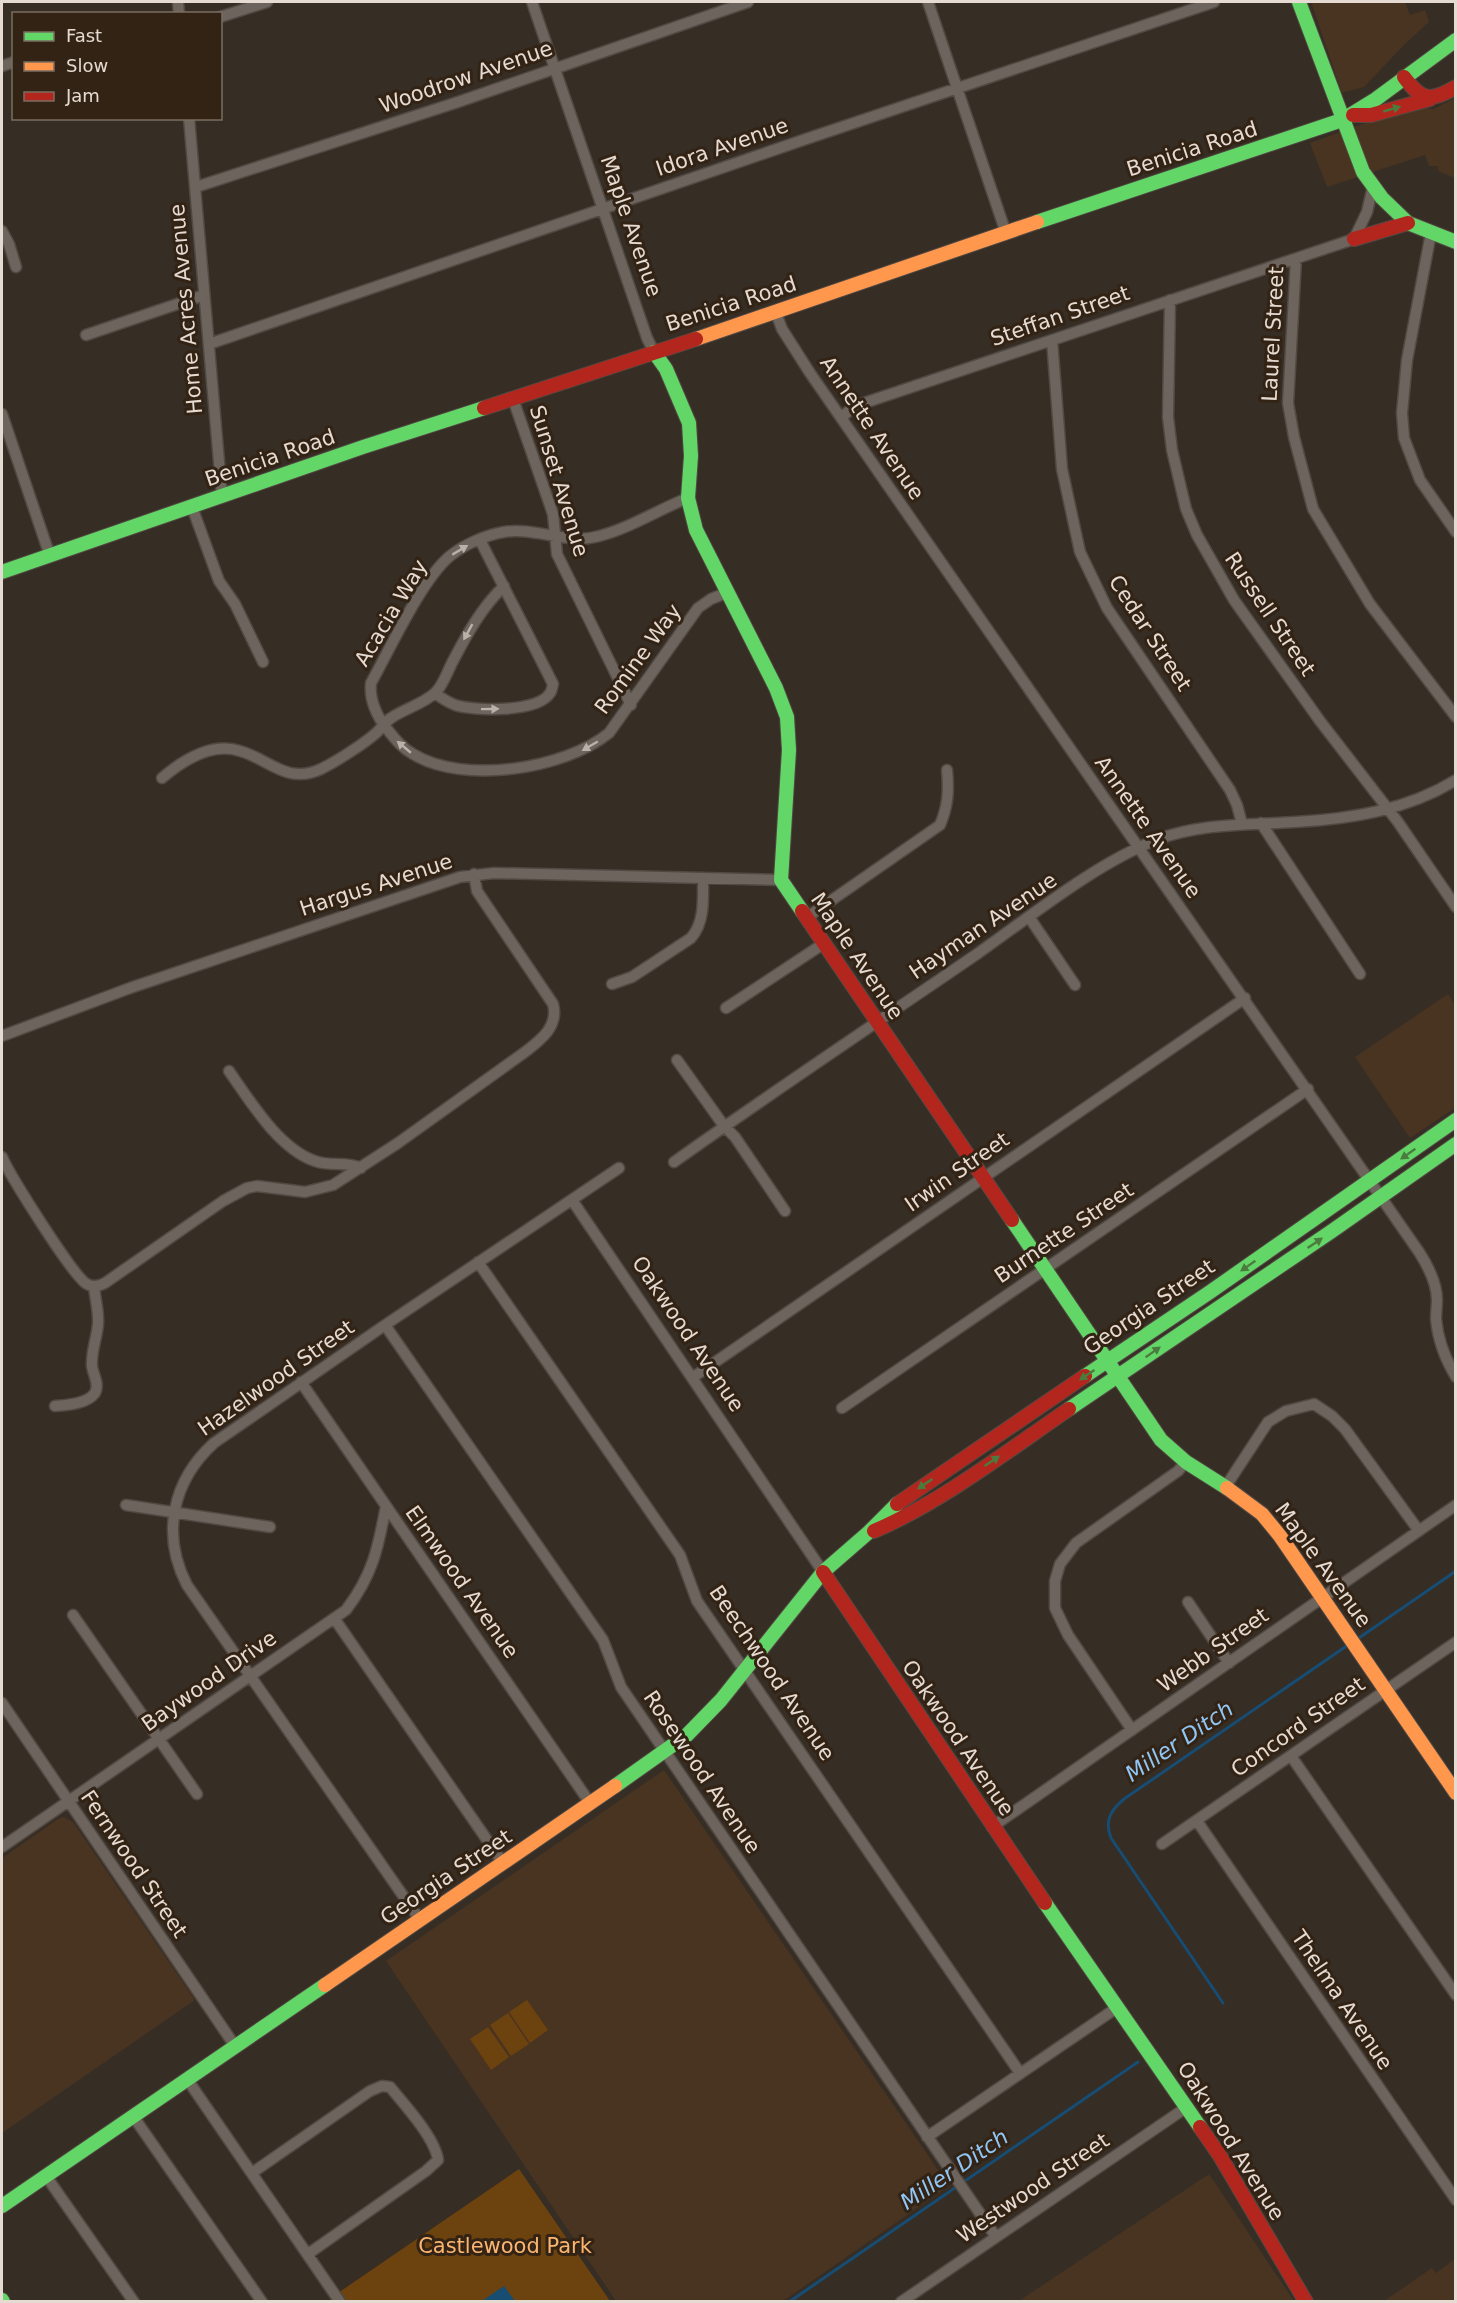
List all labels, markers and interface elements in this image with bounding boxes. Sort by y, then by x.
legend [12,12,222,120]
text: Fast [66,25,102,46]
street label: Woodrow Avenue [376,36,556,118]
text: Slow [66,55,108,76]
text: Jam [65,85,100,106]
one-way arrow [1383,104,1401,113]
street label: Idora Avenue [653,113,791,181]
street label: Benicia Road [1124,117,1260,181]
street label: Maple Avenue [596,152,666,300]
street label: Home Acres Avenue [165,203,207,415]
street label: Laurel Street [1257,266,1289,402]
street label: Benicia Road [663,272,799,336]
street label: Steffan Street [987,281,1133,351]
street label: Annette Avenue [815,352,929,504]
street label: Sunset Avenue [525,403,593,559]
street label: Benicia Road [202,424,338,492]
one-way arrow [452,545,468,556]
street label: Russell Street [1220,548,1320,680]
street label: Acacia Way [350,555,432,671]
street label: Cedar Street [1104,571,1196,695]
street label: Romine Way [590,599,686,719]
one-way arrow [464,624,474,641]
one-way arrow [480,704,499,714]
one-way arrow [582,740,598,751]
one-way arrow [397,741,412,754]
street label: Annette Avenue [1090,751,1206,903]
street label: Hargus Avenue [297,849,455,921]
street label: Hayman Avenue [905,868,1061,984]
street label: Maple Avenue [806,888,908,1024]
street label: Irwin Street [900,1127,1014,1217]
one-way arrow [1400,1148,1416,1160]
street label: Burnette Street [990,1178,1138,1288]
one-way arrow [1307,1237,1323,1248]
street label: Oakwood Avenue [627,1252,749,1416]
street label: Georgia Street [1079,1254,1219,1360]
one-way arrow [1240,1259,1255,1271]
street label: Hazelwood Street [193,1315,359,1441]
one-way arrow [1146,1346,1161,1358]
one-way arrow [1079,1369,1095,1381]
one-way arrow [984,1456,1000,1467]
one-way arrow [917,1478,933,1489]
street label: Maple Avenue [1270,1498,1376,1632]
street label: Elmwood Avenue [400,1501,524,1663]
street label: Beechwood Avenue [704,1581,840,1765]
street label: Webb Street [1153,1603,1273,1697]
street label: Baywood Drive [137,1626,281,1736]
street label: Oakwood Avenue [897,1656,1019,1820]
street label: Concord Street [1227,1672,1369,1782]
street label: Rosewood Avenue [639,1686,765,1858]
water label: Miller Ditch [1121,1696,1238,1787]
street label: Fernwood Street [76,1786,192,1942]
street label: Georgia Street [376,1824,516,1930]
street label: Thelma Avenue [1286,1925,1398,2074]
street label: Oakwood Avenue [1172,2057,1290,2225]
water label: Miller Ditch [896,2124,1013,2215]
street label: Westwood Street [952,2128,1114,2248]
park label: Castlewood Park [418,2234,593,2258]

